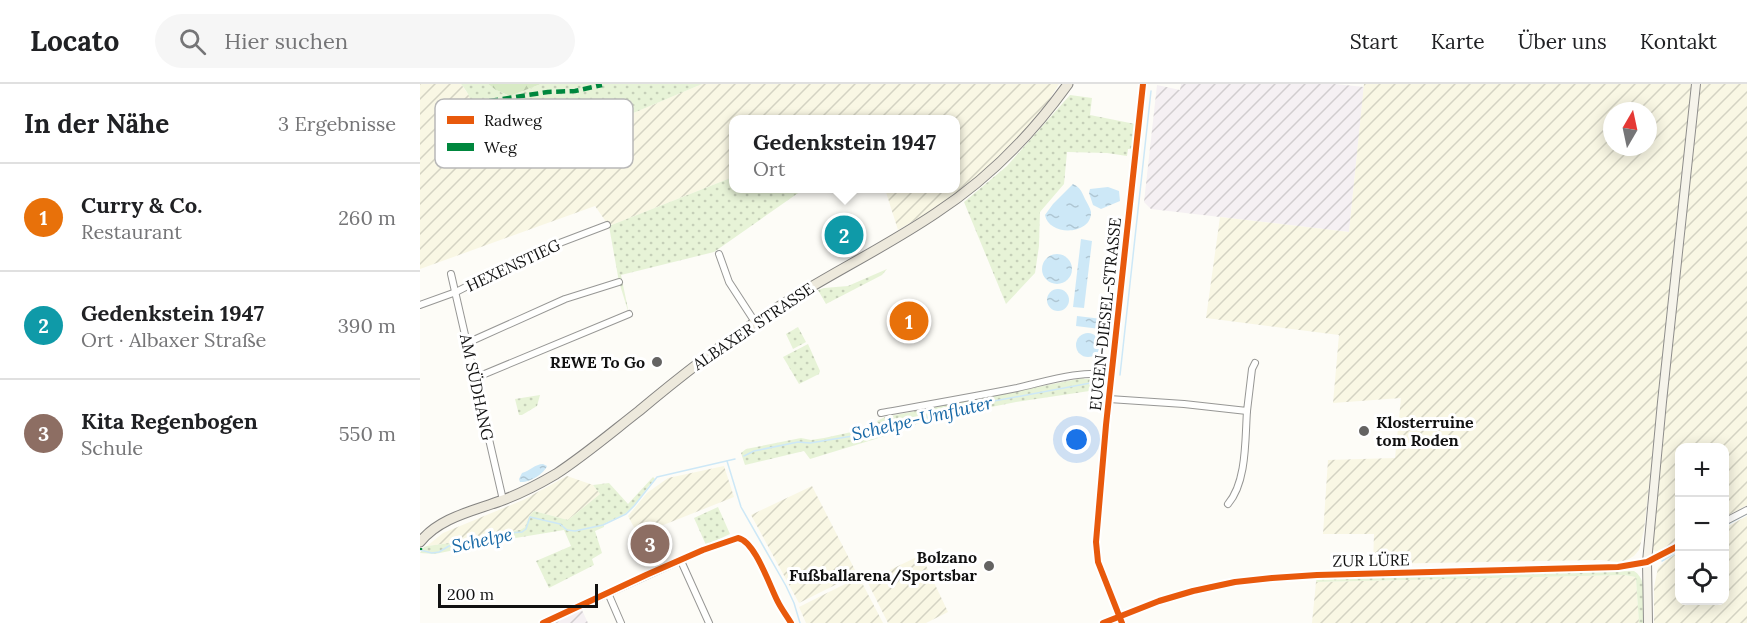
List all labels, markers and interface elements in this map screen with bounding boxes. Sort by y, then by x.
search box [155,14,575,68]
text: Locato [30,23,119,59]
icon: search [176,25,209,58]
text: Hier suchen [224,27,348,55]
text: Start [1350,28,1398,55]
text: Karte [1431,28,1485,55]
text: Über uns [1518,28,1607,55]
text: Kontakt [1640,28,1717,55]
legend [435,99,633,168]
north arrow [1603,102,1657,156]
text: In der Nähe [24,107,169,140]
text: Radweg [484,110,543,130]
text: 3 Ergebnisse [278,111,396,136]
popup [729,115,960,193]
text: Gedenkstein 1947 [753,128,936,156]
text: Weg [484,137,518,157]
text: Ort [753,156,785,181]
text: Curry & Co. [81,191,202,219]
text: 1 [39,205,48,230]
text: 260 m [338,205,396,230]
pin: 2 [824,212,864,258]
street label: EUGEN-DIESEL-STRASSE [1085,216,1125,412]
text: Restaurant [81,219,182,244]
street label: HEXENSTIEG [463,234,563,296]
street label: ALBAXER STRASSE [688,278,818,375]
pin: 1 [890,298,928,344]
text: Gedenkstein 1947 [81,299,264,327]
text: 2 [38,313,49,338]
text: 390 m [338,313,396,338]
text: Ort · Albaxer Straße [81,327,266,352]
street label: AM SÜDHANG [456,331,498,442]
place label: REWE To Go [550,352,645,372]
marker: REWE To Go [650,355,664,369]
water label: Schelpe-Umfluter [849,390,996,445]
text: Kita Regenbogen [81,407,258,435]
place label: Klosterruine tom Roden [1376,412,1474,450]
text: 3 [38,421,49,446]
text: 550 m [339,421,396,446]
marker: Klosterruine tom Roden [1357,424,1371,438]
your location [1062,425,1091,454]
text: Schule [81,435,143,460]
map controls [1675,443,1729,605]
button: + [1675,443,1729,497]
button: − [1675,497,1729,551]
water label: Schelpe [450,522,514,558]
pin: 3 [630,522,670,566]
place label: Bolzano Fußballarena/Sportsbar [789,547,977,586]
street label: ZUR LÜRE [1332,549,1410,571]
button: locate [1675,551,1729,605]
marker: Bolzano Fußballarena/Sportsbar [982,559,996,573]
scale bar [438,581,598,608]
text: 200 m [447,584,494,604]

